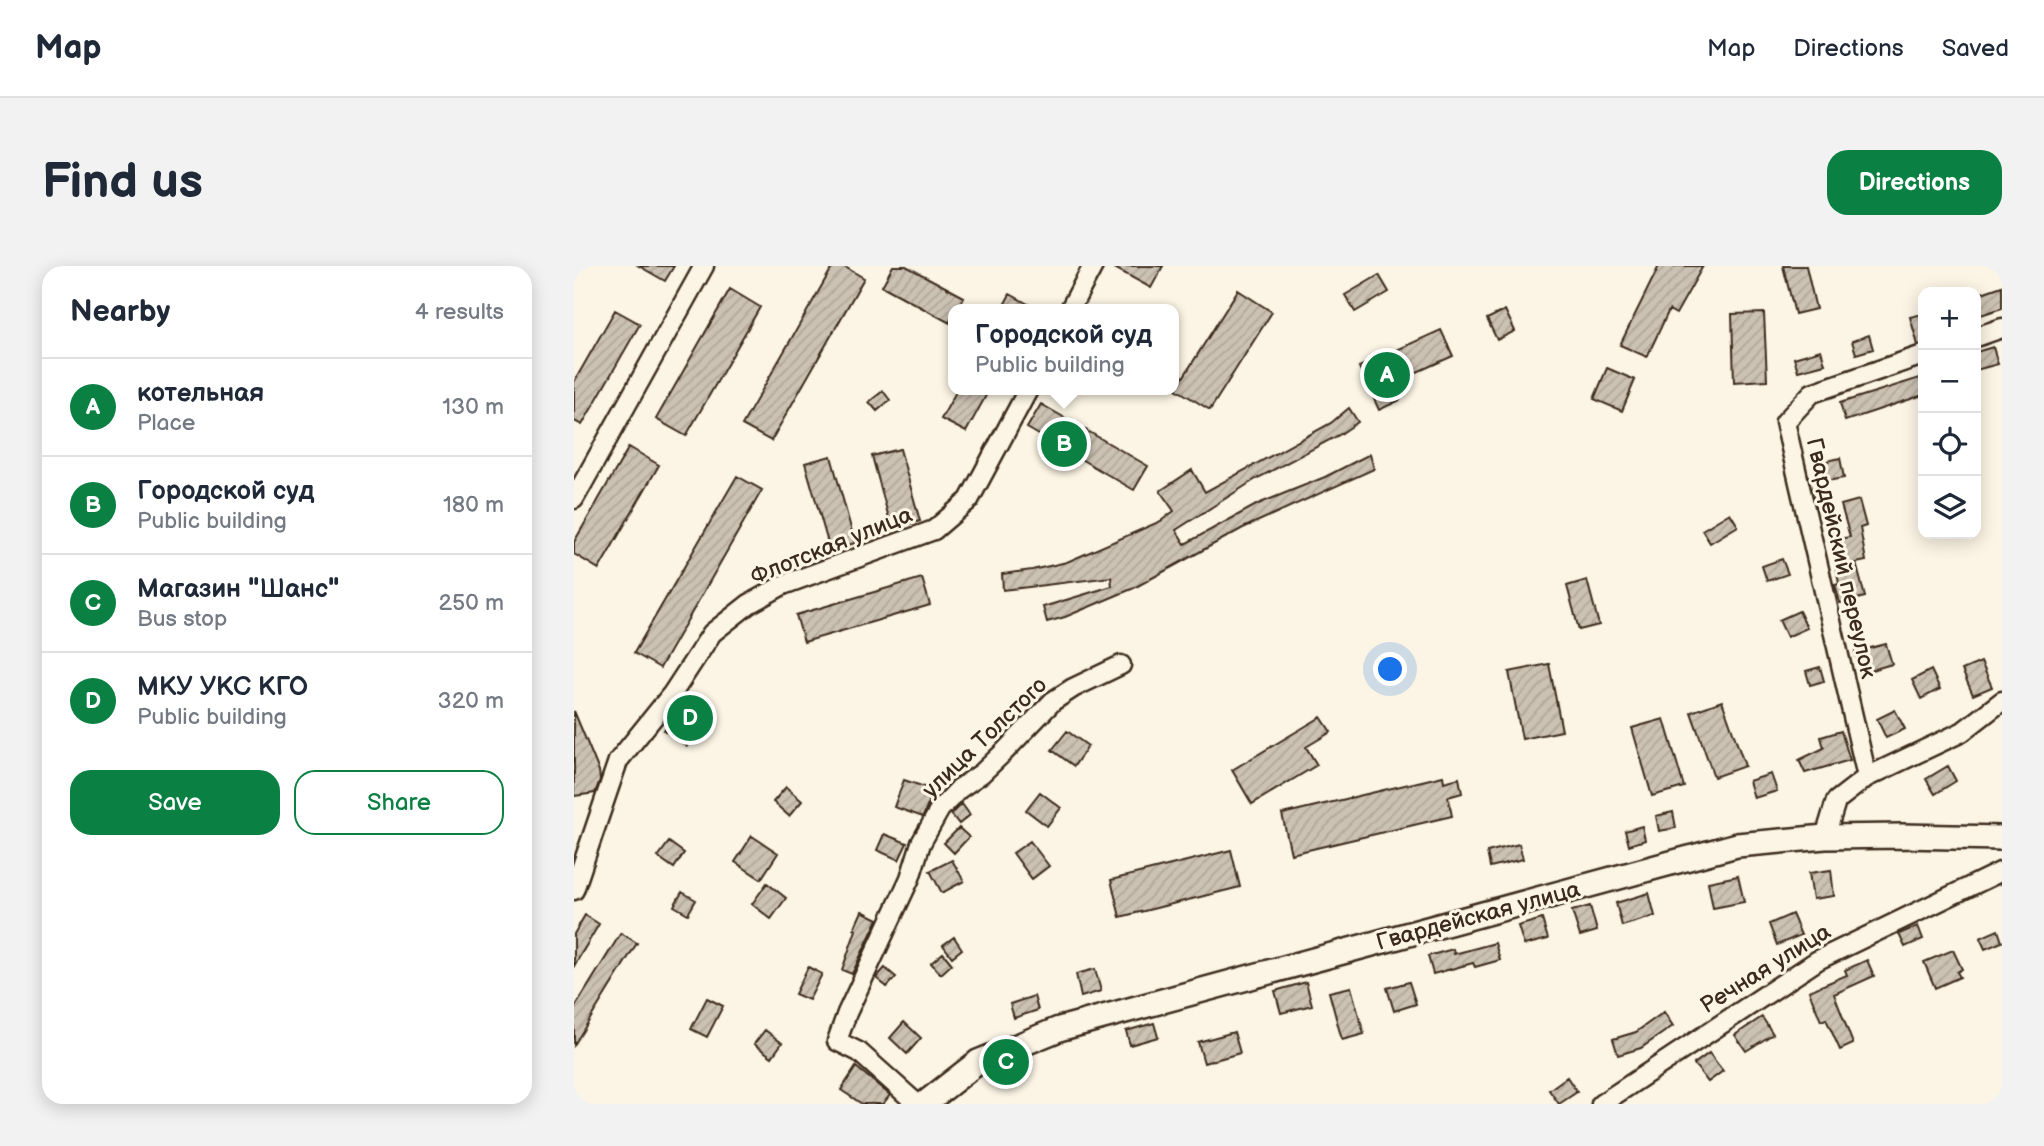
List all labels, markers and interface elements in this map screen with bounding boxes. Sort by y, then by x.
text: Map [35,28,101,68]
text: Map [1707,34,1755,63]
text: Directions [1793,34,1904,63]
text: Saved [1942,34,2009,63]
button: Directions [1827,150,2002,215]
text: Find us [42,153,203,212]
map controls [1918,287,1981,539]
button: + [1918,287,1981,350]
text: Nearby [70,294,170,330]
text: 4 results [415,298,504,326]
popup [948,304,1179,395]
text: Городской суд [975,320,1152,351]
pin: A [1364,349,1410,401]
button: − [1918,350,1981,413]
text: Public building [975,351,1125,379]
text: котельная [137,378,264,409]
text: A [86,393,100,421]
text: 130 m [442,393,504,421]
text: Place [137,409,195,437]
button: locate [1918,413,1981,476]
pin: B [1041,418,1087,470]
street label: Гвардейский переулок [1800,435,1883,682]
text: Городской суд [137,476,314,507]
button: layers [1918,476,1981,539]
text: B [85,491,101,519]
text: 180 m [443,491,504,519]
street label: Флотская улица [746,501,917,591]
text: Public building [137,507,287,535]
text: Магазин "Шанс" [137,574,339,605]
text: C [85,589,101,617]
text: 250 m [438,589,504,617]
text: Bus stop [137,605,227,633]
your location [1373,652,1407,686]
street label: улица Толстого [917,671,1053,804]
text: МКУ УКС КГО [137,672,308,703]
text: D [85,687,101,715]
text: 320 m [438,687,504,715]
pin: D [667,692,713,744]
text: Public building [137,703,287,731]
button: Save [70,770,280,835]
button: Share [294,770,504,835]
street label: Гвардейская улица [1373,875,1584,957]
street label: Речная улица [1695,917,1836,1020]
pin: C [983,1036,1029,1088]

